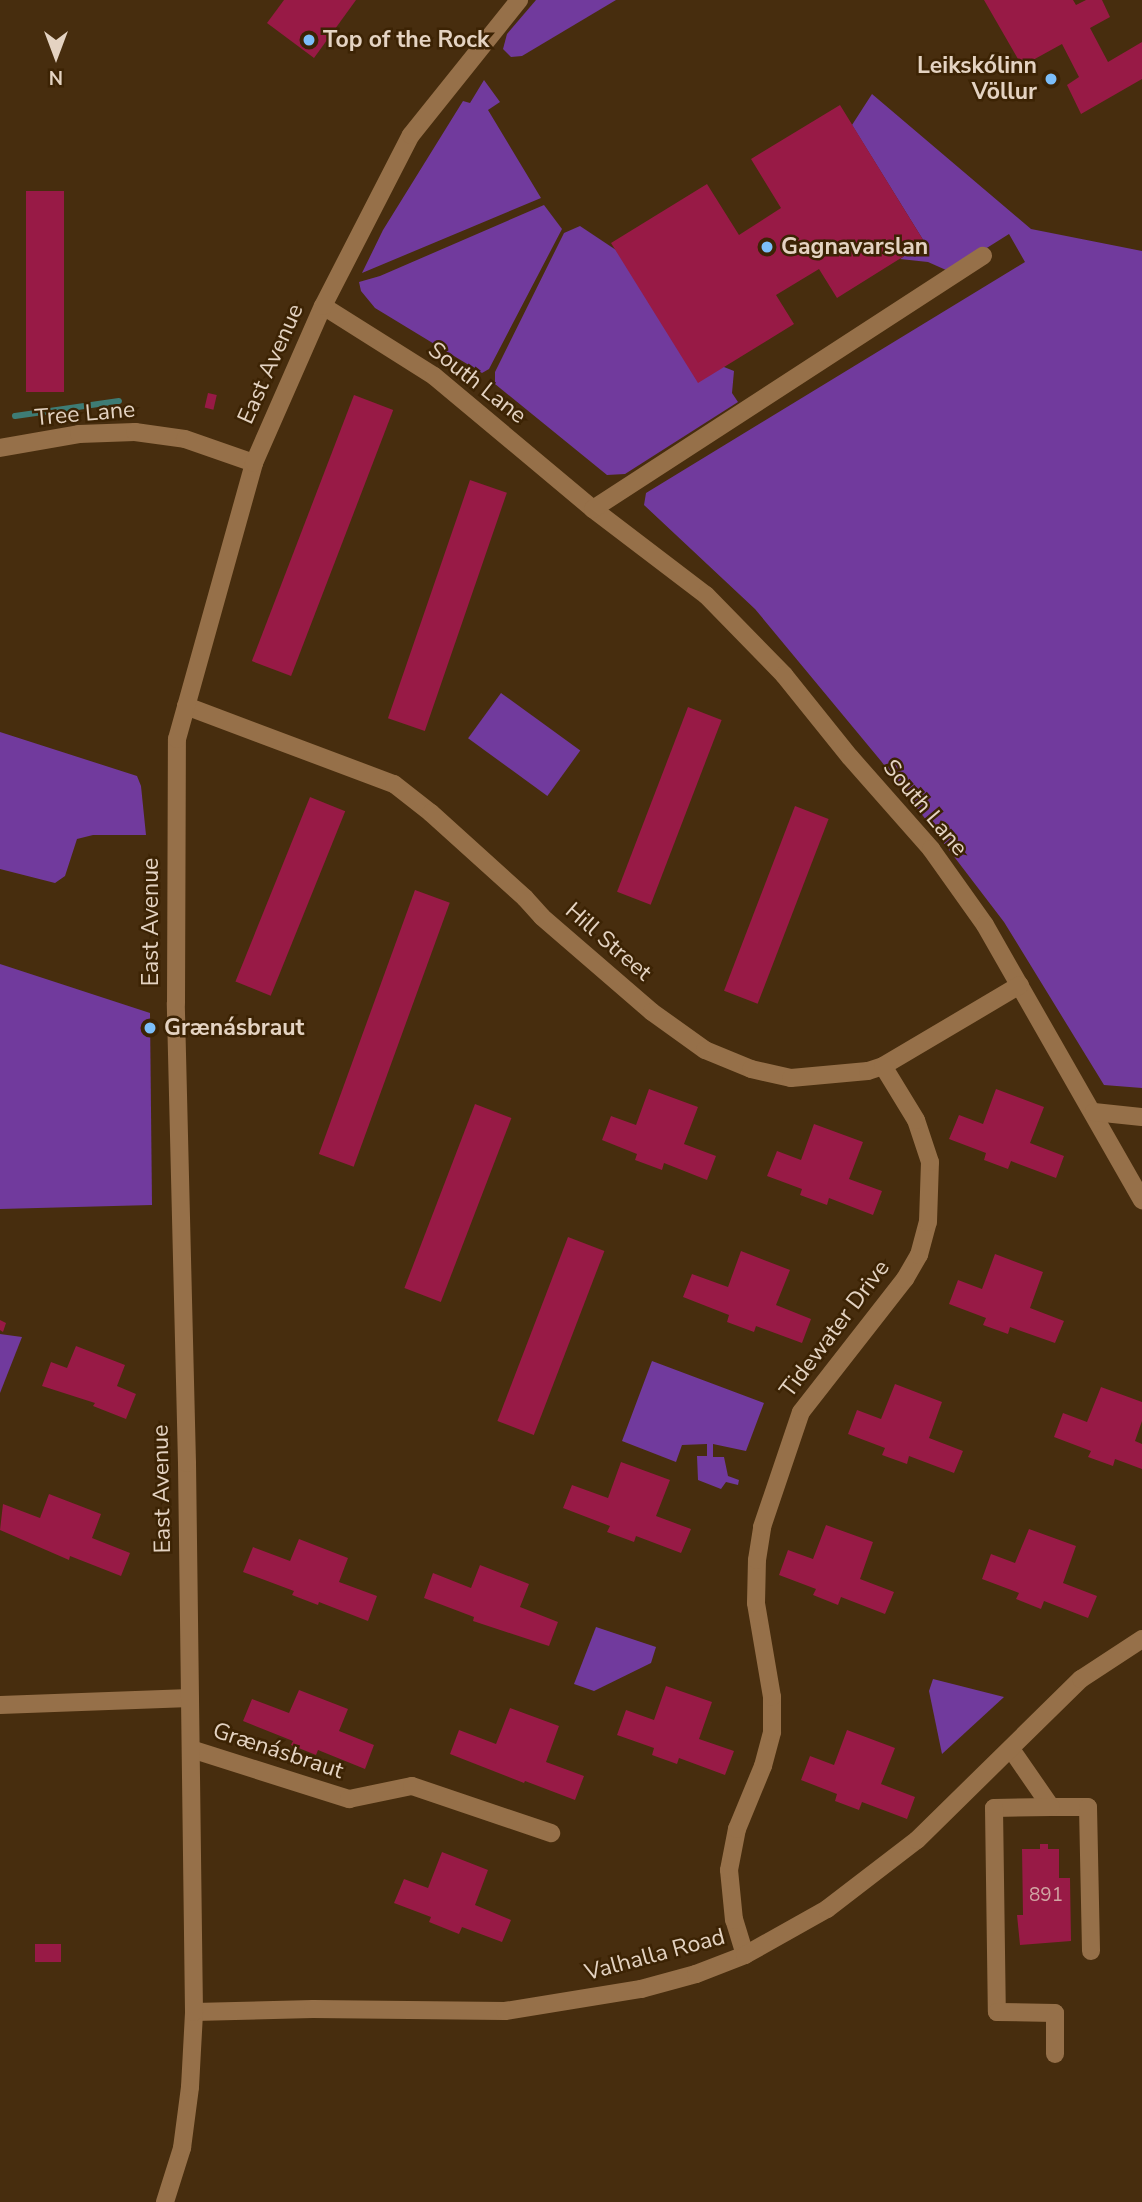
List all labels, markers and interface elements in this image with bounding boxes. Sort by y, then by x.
north arrow [21,21,91,91]
place label: Top of the Rock [323,26,489,54]
marker: Top of the Rock [301,32,317,48]
place label: Leikskólinn Völlur [917,52,1037,106]
text: N [49,64,63,90]
marker: Leikskólinn Völlur [1043,71,1059,87]
place label: Gagnavarslan [781,233,928,261]
marker: Gagnavarslan [759,239,775,255]
street label: East Avenue [232,300,310,428]
street label: South Lane [422,336,532,430]
street label: Tree Lane [34,396,136,432]
street label: South Lane [877,754,973,862]
street label: East Avenue [137,858,165,986]
street label: Hill Street [559,897,657,987]
place label: Grænásbraut [164,1014,304,1042]
marker: Grænásbraut [142,1020,158,1036]
street label: Tidewater Drive [774,1255,896,1403]
street label: East Avenue [147,1424,177,1554]
street label: Grænásbraut [209,1717,347,1785]
house number: 891 [1029,1885,1063,1907]
street label: Valhalla Road [582,1923,728,1987]

